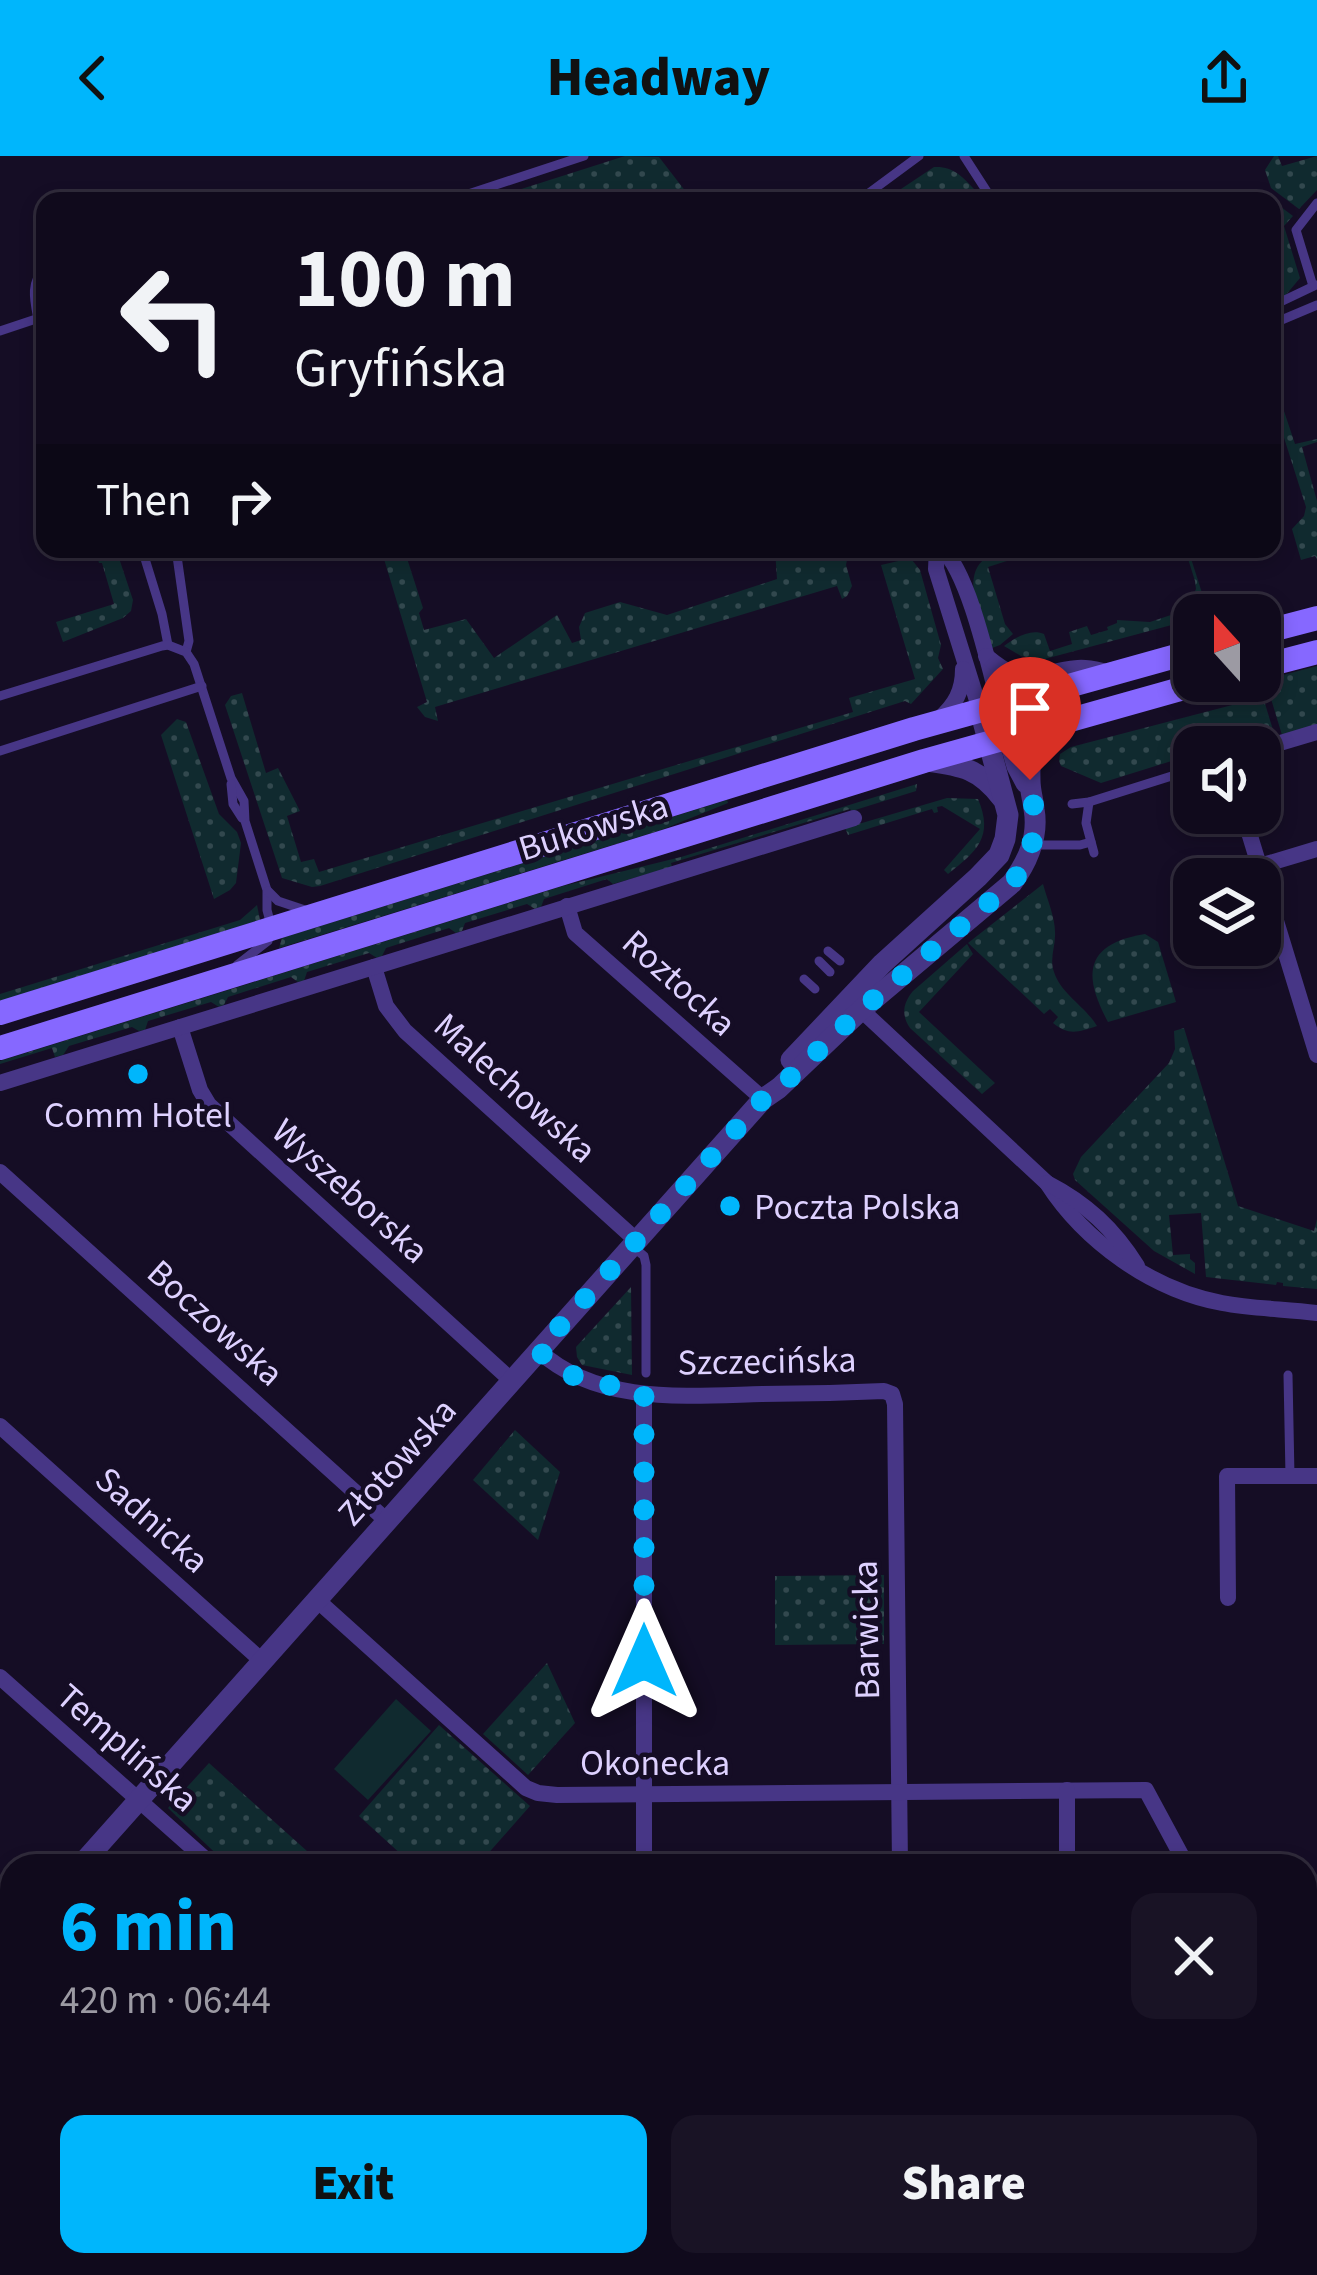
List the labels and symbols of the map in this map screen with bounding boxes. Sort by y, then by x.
north arrow [1173,594,1281,702]
pin [979,657,1081,780]
street label: Bukowska [512,781,674,874]
street label: Roztocka [611,918,747,1048]
street label: Malechowska [422,1001,608,1175]
marker: Comm Hotel [125,1061,151,1087]
place label: Comm Hotel [44,1090,232,1141]
street label: Wyszeborska [260,1107,440,1275]
place label: Poczta Polska [754,1182,960,1233]
marker: Poczta Polska [717,1193,743,1219]
street label: Boczowska [136,1248,294,1398]
street label: Szczecińska [677,1334,857,1389]
street label: Złotowska [326,1387,468,1537]
street label: Sadnicka [84,1455,220,1585]
street label: Barwicka [840,1560,893,1700]
position arrow [581,1598,707,1724]
street label: Templińska [45,1672,209,1824]
street label: Okonecka [580,1738,730,1789]

